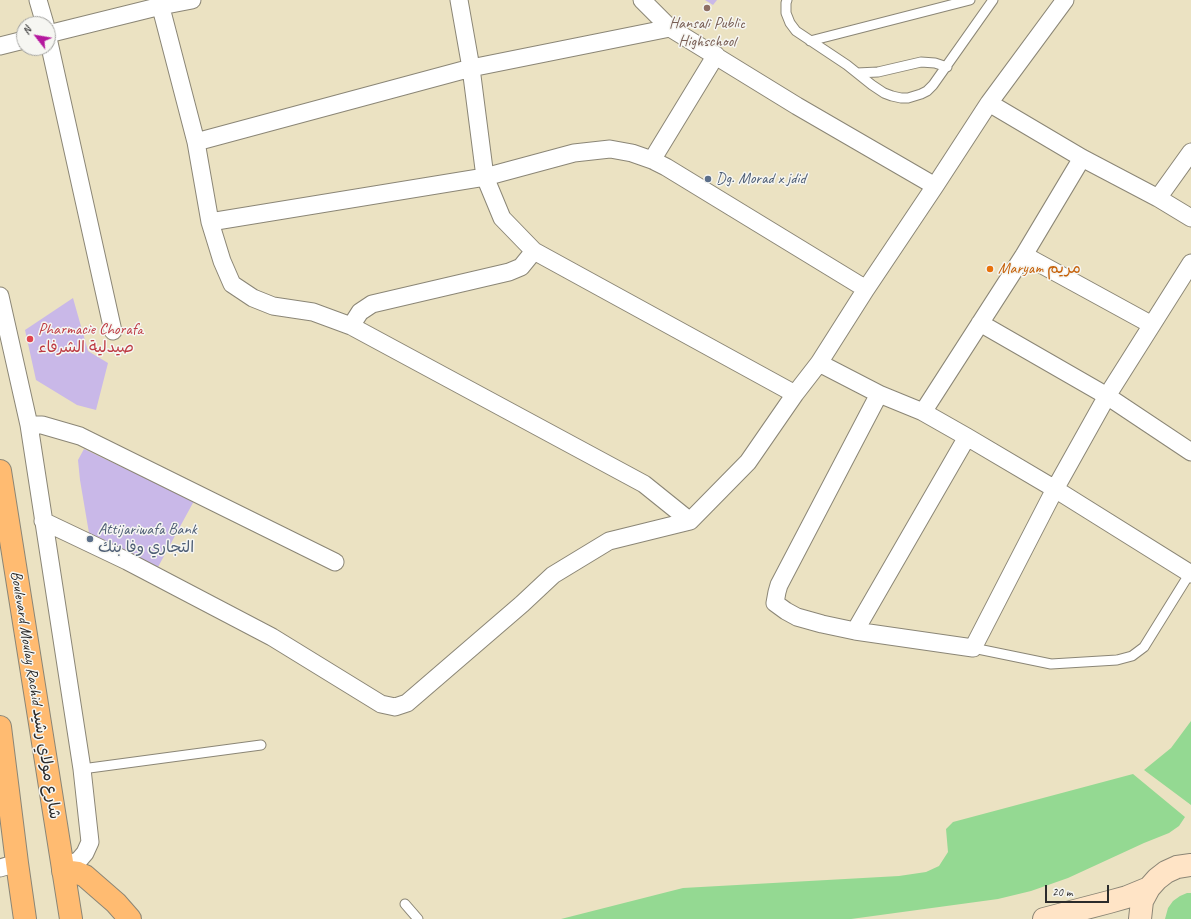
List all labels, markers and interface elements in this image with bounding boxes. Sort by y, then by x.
marker: Hansali Public Highschool [702,3,712,13]
place label: Hansali Public Highschool [669,14,745,52]
north arrow [16,16,56,56]
text: N [19,24,34,37]
place label: Dg. Morad x jdid [716,169,806,189]
marker: Dg. Morad x jdid [703,174,713,184]
place label: Maryam مريم [998,259,1081,279]
marker: Maryam مريم [985,264,995,274]
place label: Pharmacie Chorafa صيدلية الشرفاء [38,320,143,358]
marker: Pharmacie Chorafa صيدلية الشرفاء [25,334,35,344]
place label: Attijariwafa Bank التجاري وفا بنك [98,520,197,558]
marker: Attijariwafa Bank التجاري وفا بنك [85,534,95,544]
street label: Boulevard Moulay Rachid شارع مولاي رشيد [6,570,64,820]
scale bar [1047,877,1111,903]
text: 20 m [1052,884,1072,900]

